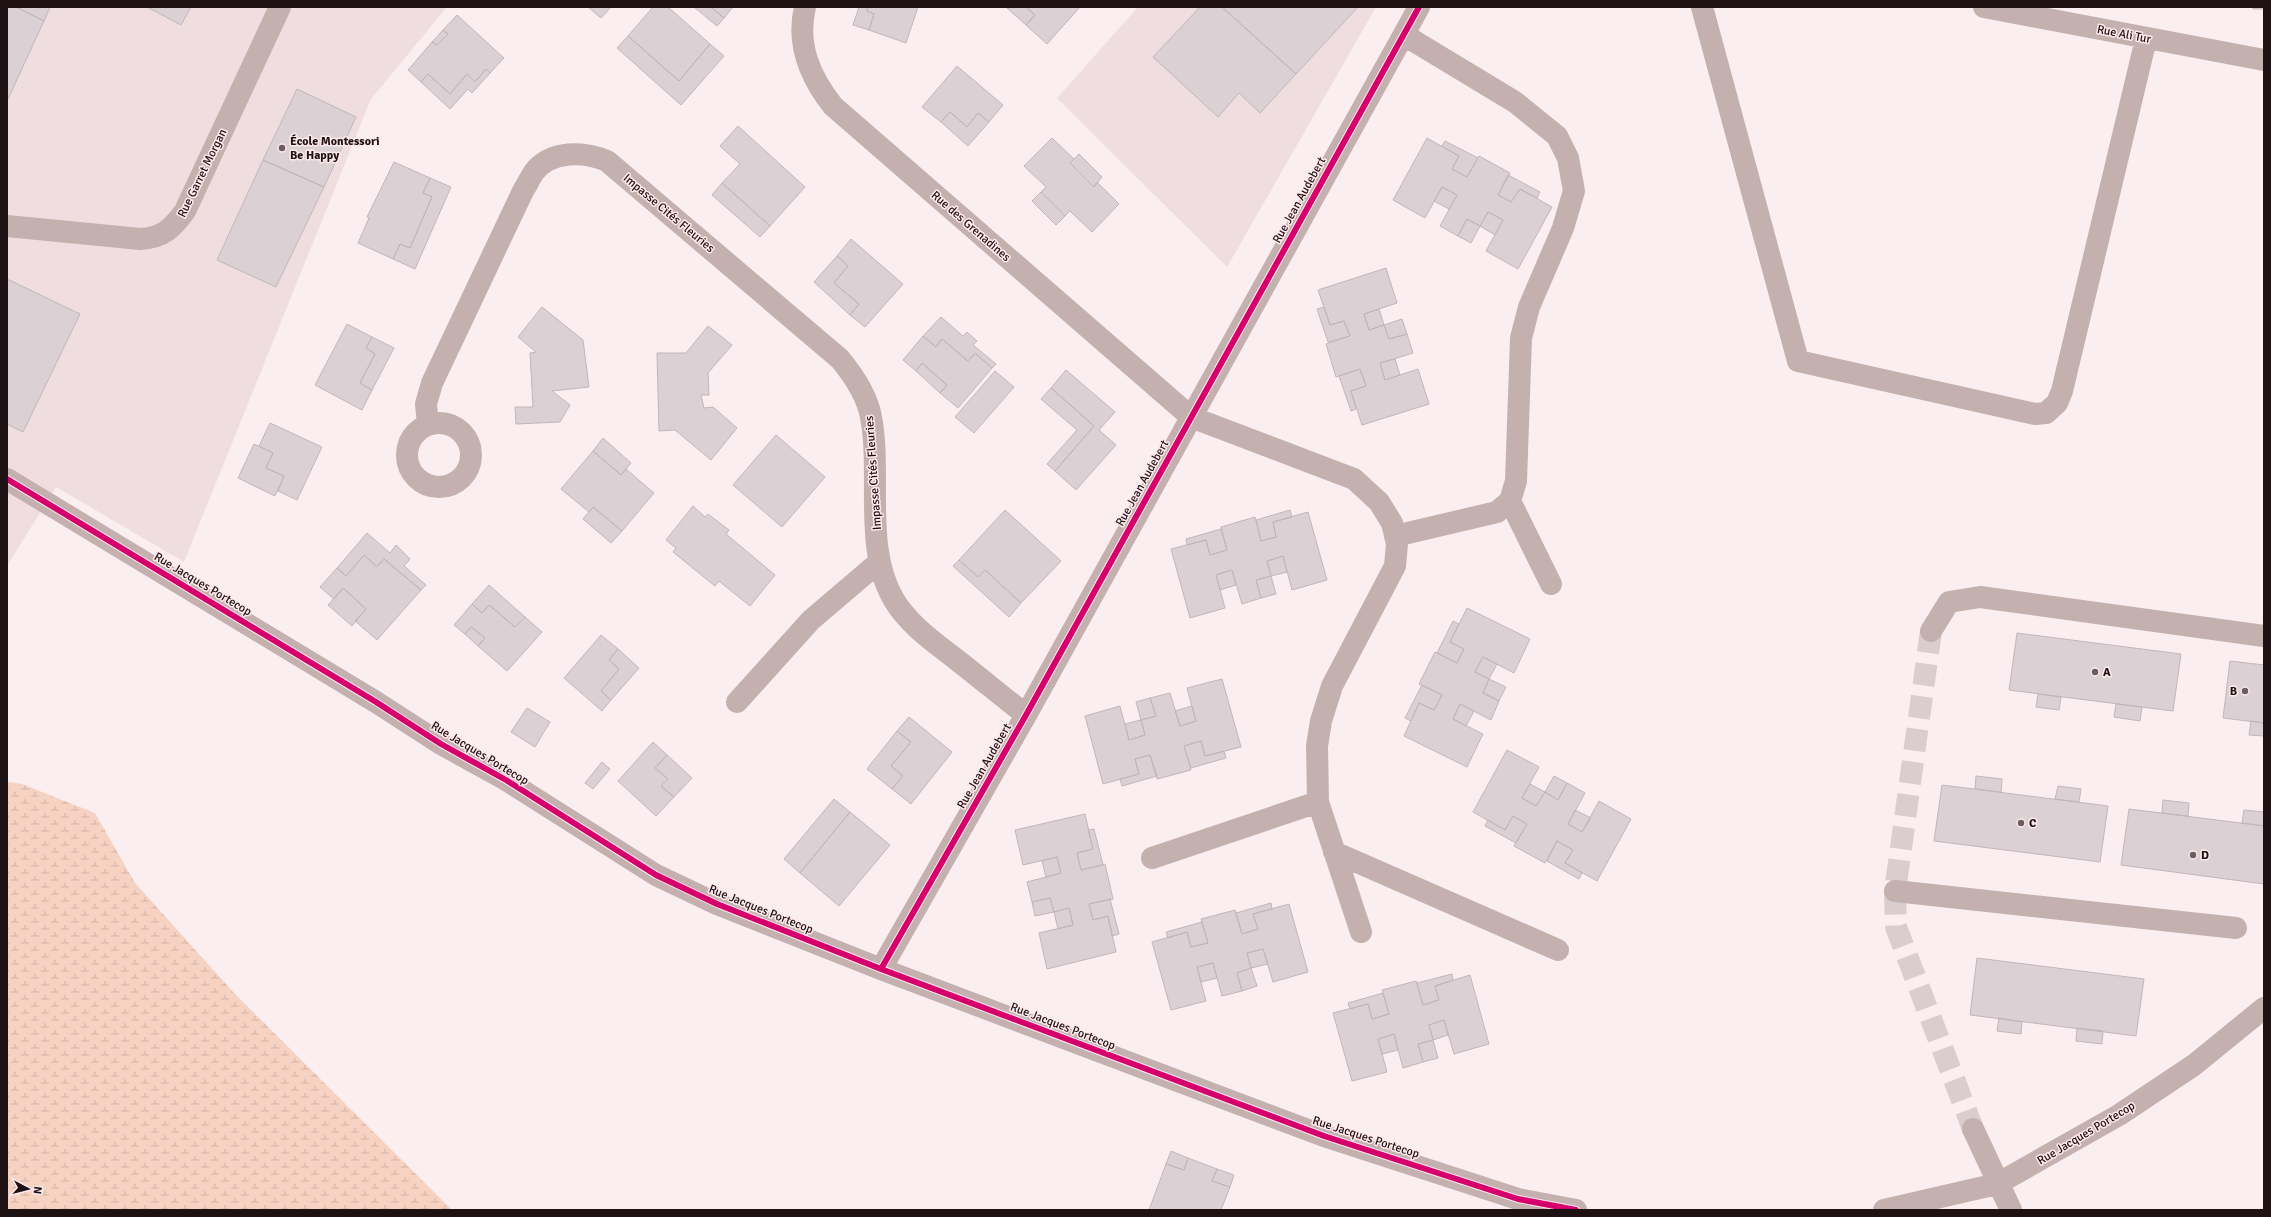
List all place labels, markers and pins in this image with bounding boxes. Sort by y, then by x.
place label: École Montessori Be Happy [290,134,380,163]
marker: École Montessori Be Happy [277,143,287,153]
place label: A [2103,665,2111,680]
marker: A [2090,667,2100,677]
place label: B [2230,684,2237,699]
marker: B [2240,686,2250,696]
place label: C [2029,816,2037,831]
marker: C [2016,818,2026,828]
place label: D [2201,848,2209,863]
marker: D [2188,850,2198,860]

